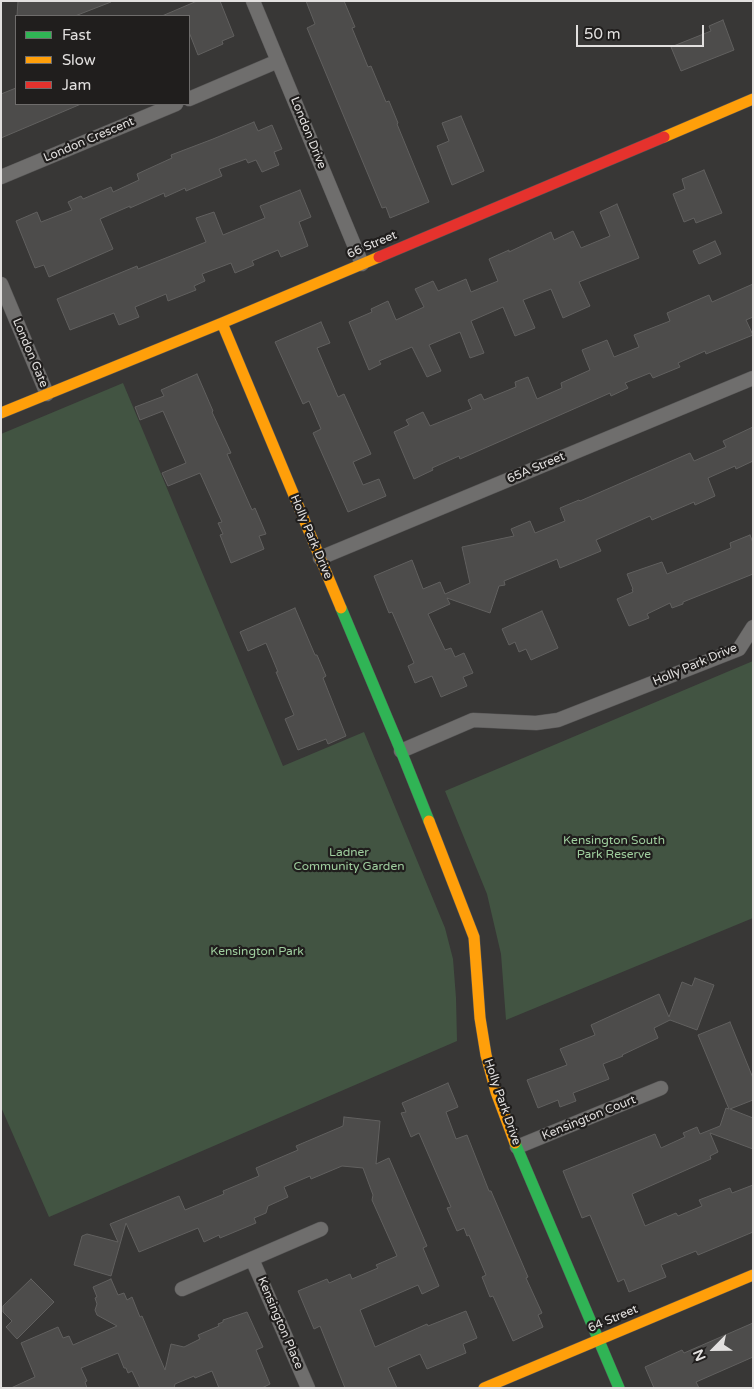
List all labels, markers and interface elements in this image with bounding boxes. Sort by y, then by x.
legend [15,15,190,105]
scale bar [579,15,706,47]
text: 50 m [584,25,621,43]
text: Fast [62,26,91,44]
text: Slow [62,51,96,69]
text: Jam [62,76,91,94]
street label: London Drive [287,95,329,171]
street label: London Crescent [42,114,136,166]
street label: 66 Street [345,228,399,262]
street label: London Gate [9,316,51,390]
street label: 65A Street [505,449,567,487]
street label: Holly Park Drive [287,493,335,581]
street label: Holly Park Drive [651,641,739,689]
park label: Kensington South Park Reserve [563,834,665,862]
park label: Ladner Community Garden [293,846,405,874]
park label: Kensington Park [210,945,304,959]
street label: Holly Park Drive [481,1057,523,1147]
street label: Kensington Court [540,1093,638,1143]
street label: Kensington Place [254,1275,306,1371]
street label: 64 Street [586,1302,640,1336]
north arrow [689,1324,739,1374]
text: N [690,1347,710,1364]

